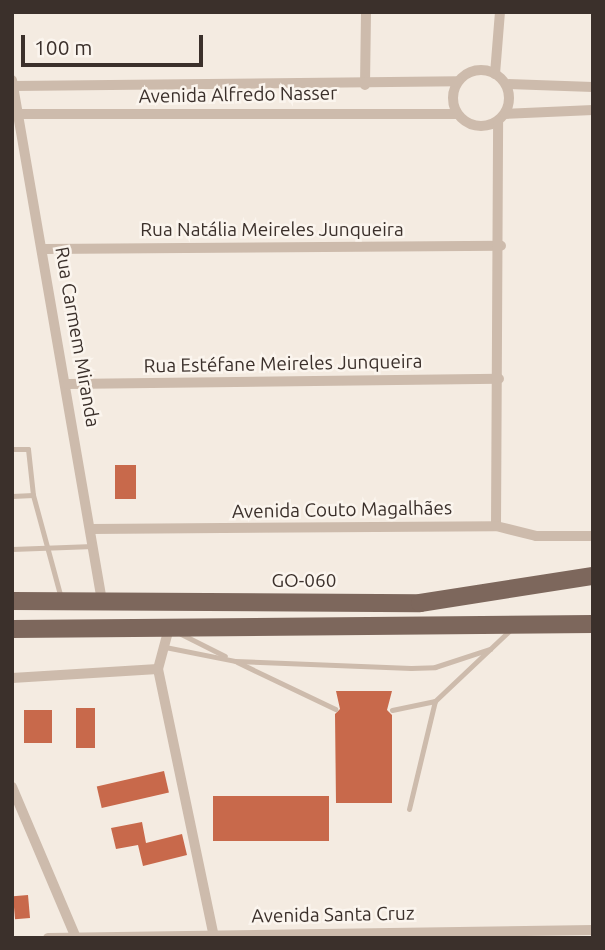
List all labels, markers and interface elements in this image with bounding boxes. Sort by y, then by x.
scale bar [24,21,206,65]
text: 100 m [34,35,92,59]
street label: Avenida Alfredo Nasser [138,82,338,108]
street label: Rua Natália Meireles Junqueira [140,219,404,241]
street label: Rua Carmem Miranda [50,245,104,429]
street label: Rua Estéfane Meireles Junqueira [143,350,423,378]
street label: Avenida Couto Magalhães [232,497,452,523]
street label: GO-060 [271,570,337,592]
street label: Avenida Santa Cruz [251,902,415,928]

